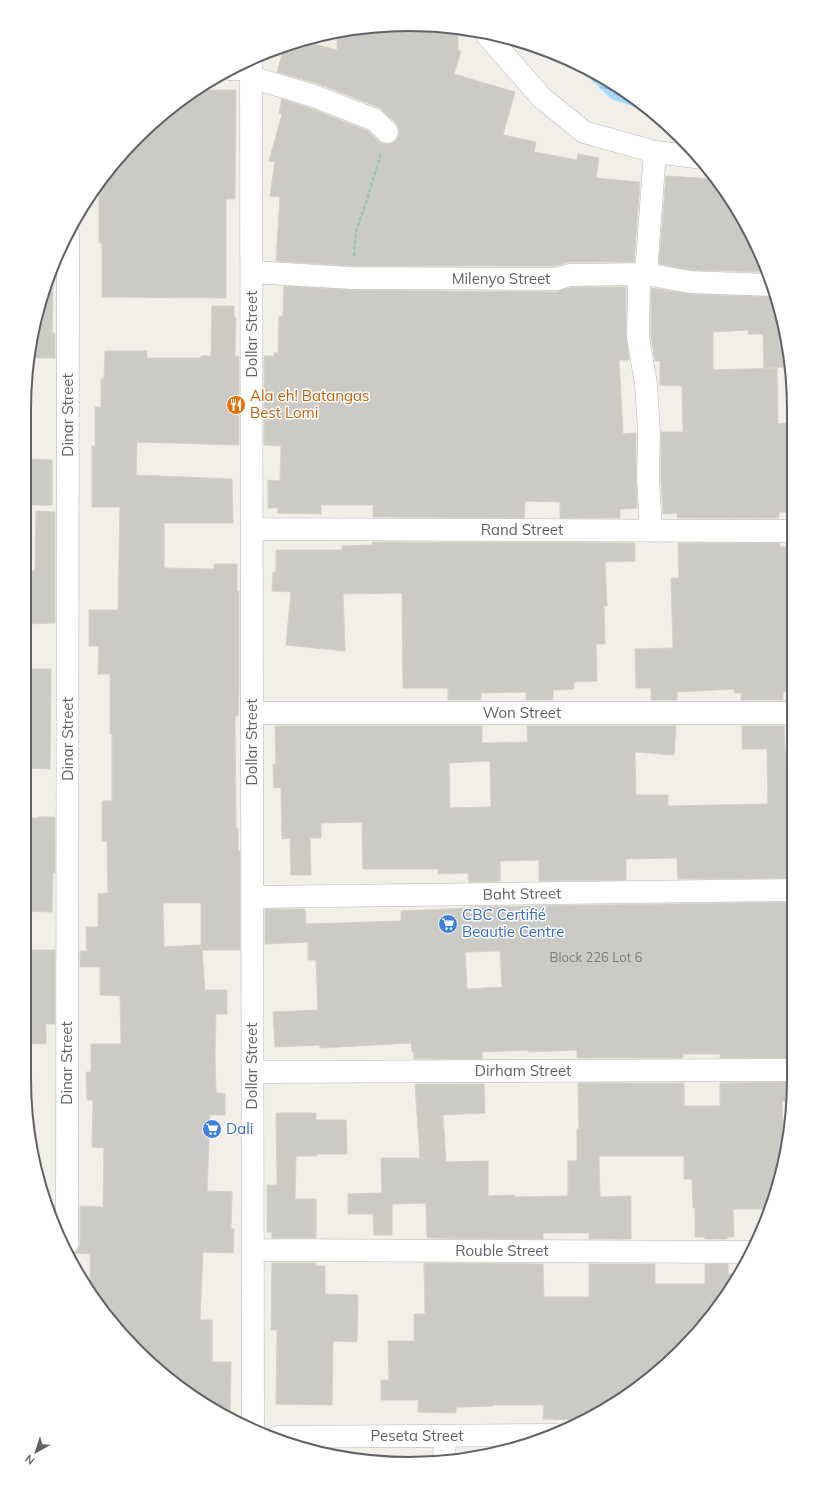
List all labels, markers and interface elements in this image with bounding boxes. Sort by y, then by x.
street label: Milenyo Street [452,269,550,288]
street label: Dollar Street [242,291,261,377]
street label: Dinar Street [58,373,77,457]
place label: Ala eh! Batangas Best Lomi [250,386,370,422]
restaurant icon: Ala eh! Batangas Best Lomi [225,394,247,416]
street label: Rand Street [481,520,563,539]
street label: Dinar Street [58,697,77,781]
street label: Dollar Street [242,699,261,785]
street label: Won Street [483,703,561,722]
street label: Baht Street [483,883,561,904]
place label: CBC Certifié Beautie Centre [462,905,564,941]
supermarket icon: CBC Certifié Beautie Centre [437,913,459,935]
house number: Block 226 Lot 6 [550,949,643,965]
street label: Dinar Street [57,1021,76,1105]
street label: Dollar Street [242,1023,261,1109]
street label: Dirham Street [475,1061,571,1080]
supermarket icon: Dali [201,1118,223,1140]
place label: Dali [226,1119,253,1138]
street label: Rouble Street [455,1241,549,1260]
street label: Peseta Street [371,1426,463,1445]
north arrow [16,1432,56,1472]
text: N [22,1452,37,1468]

